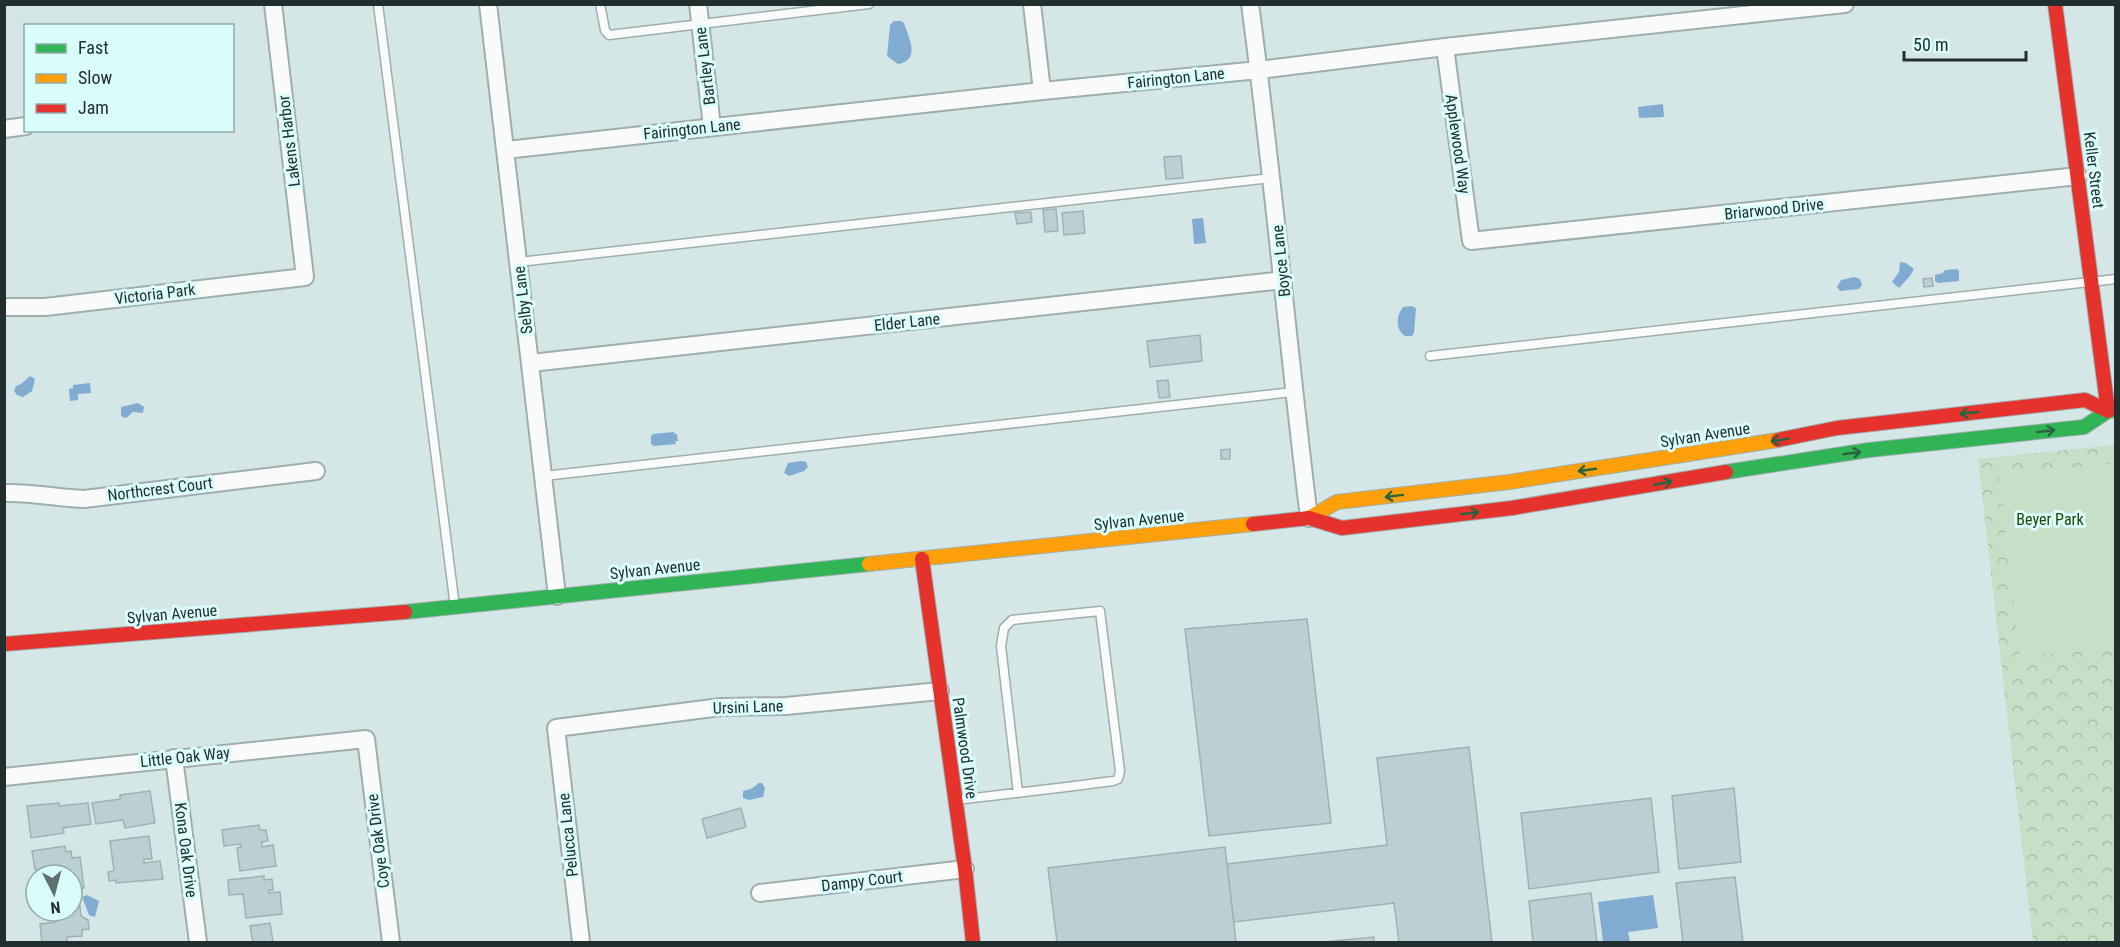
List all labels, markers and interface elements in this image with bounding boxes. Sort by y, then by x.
legend [24,24,234,132]
scale bar [1904,24,2026,62]
street label: Bartley Lane [691,26,719,106]
text: 50 m [1913,34,1948,55]
text: Fast [78,37,109,58]
street label: Fairington Lane [1127,63,1225,93]
text: Slow [78,67,113,88]
street label: Applewood Way [1442,93,1474,195]
street label: Lakens Harbor [274,94,304,188]
text: Jam [78,97,109,118]
street label: Fairington Lane [643,114,741,144]
street label: Keller Street [2080,131,2108,210]
street label: Briarwood Drive [1723,194,1825,224]
street label: Boyce Lane [1268,224,1294,298]
street label: Selby Lane [509,265,537,335]
street label: Victoria Park [114,280,197,308]
street label: Elder Lane [873,309,941,335]
one-way arrow [1960,408,1980,419]
street label: Sylvan Avenue [1659,419,1751,451]
one-way arrow [2036,425,2055,436]
one-way arrow [1770,434,1790,445]
one-way arrow [1842,447,1862,458]
one-way arrow [1578,465,1597,476]
street label: Northcrest Court [106,473,214,505]
one-way arrow [1652,477,1672,488]
one-way arrow [1384,490,1404,501]
street label: Sylvan Avenue [1093,506,1185,534]
one-way arrow [1460,507,1480,518]
park label: Beyer Park [2016,510,2084,529]
street label: Sylvan Avenue [609,555,701,583]
street label: Sylvan Avenue [126,601,218,627]
street label: Ursini Lane [712,696,784,718]
street label: Palmwood Drive [948,696,982,800]
street label: Little Oak Way [139,743,231,771]
street label: Pelucca Lane [554,792,582,878]
street label: Coye Oak Drive [363,793,393,889]
street label: Kona Oak Drive [171,801,201,899]
north arrow [24,863,84,923]
street label: Dampy Court [820,867,904,895]
text: N [50,897,61,917]

